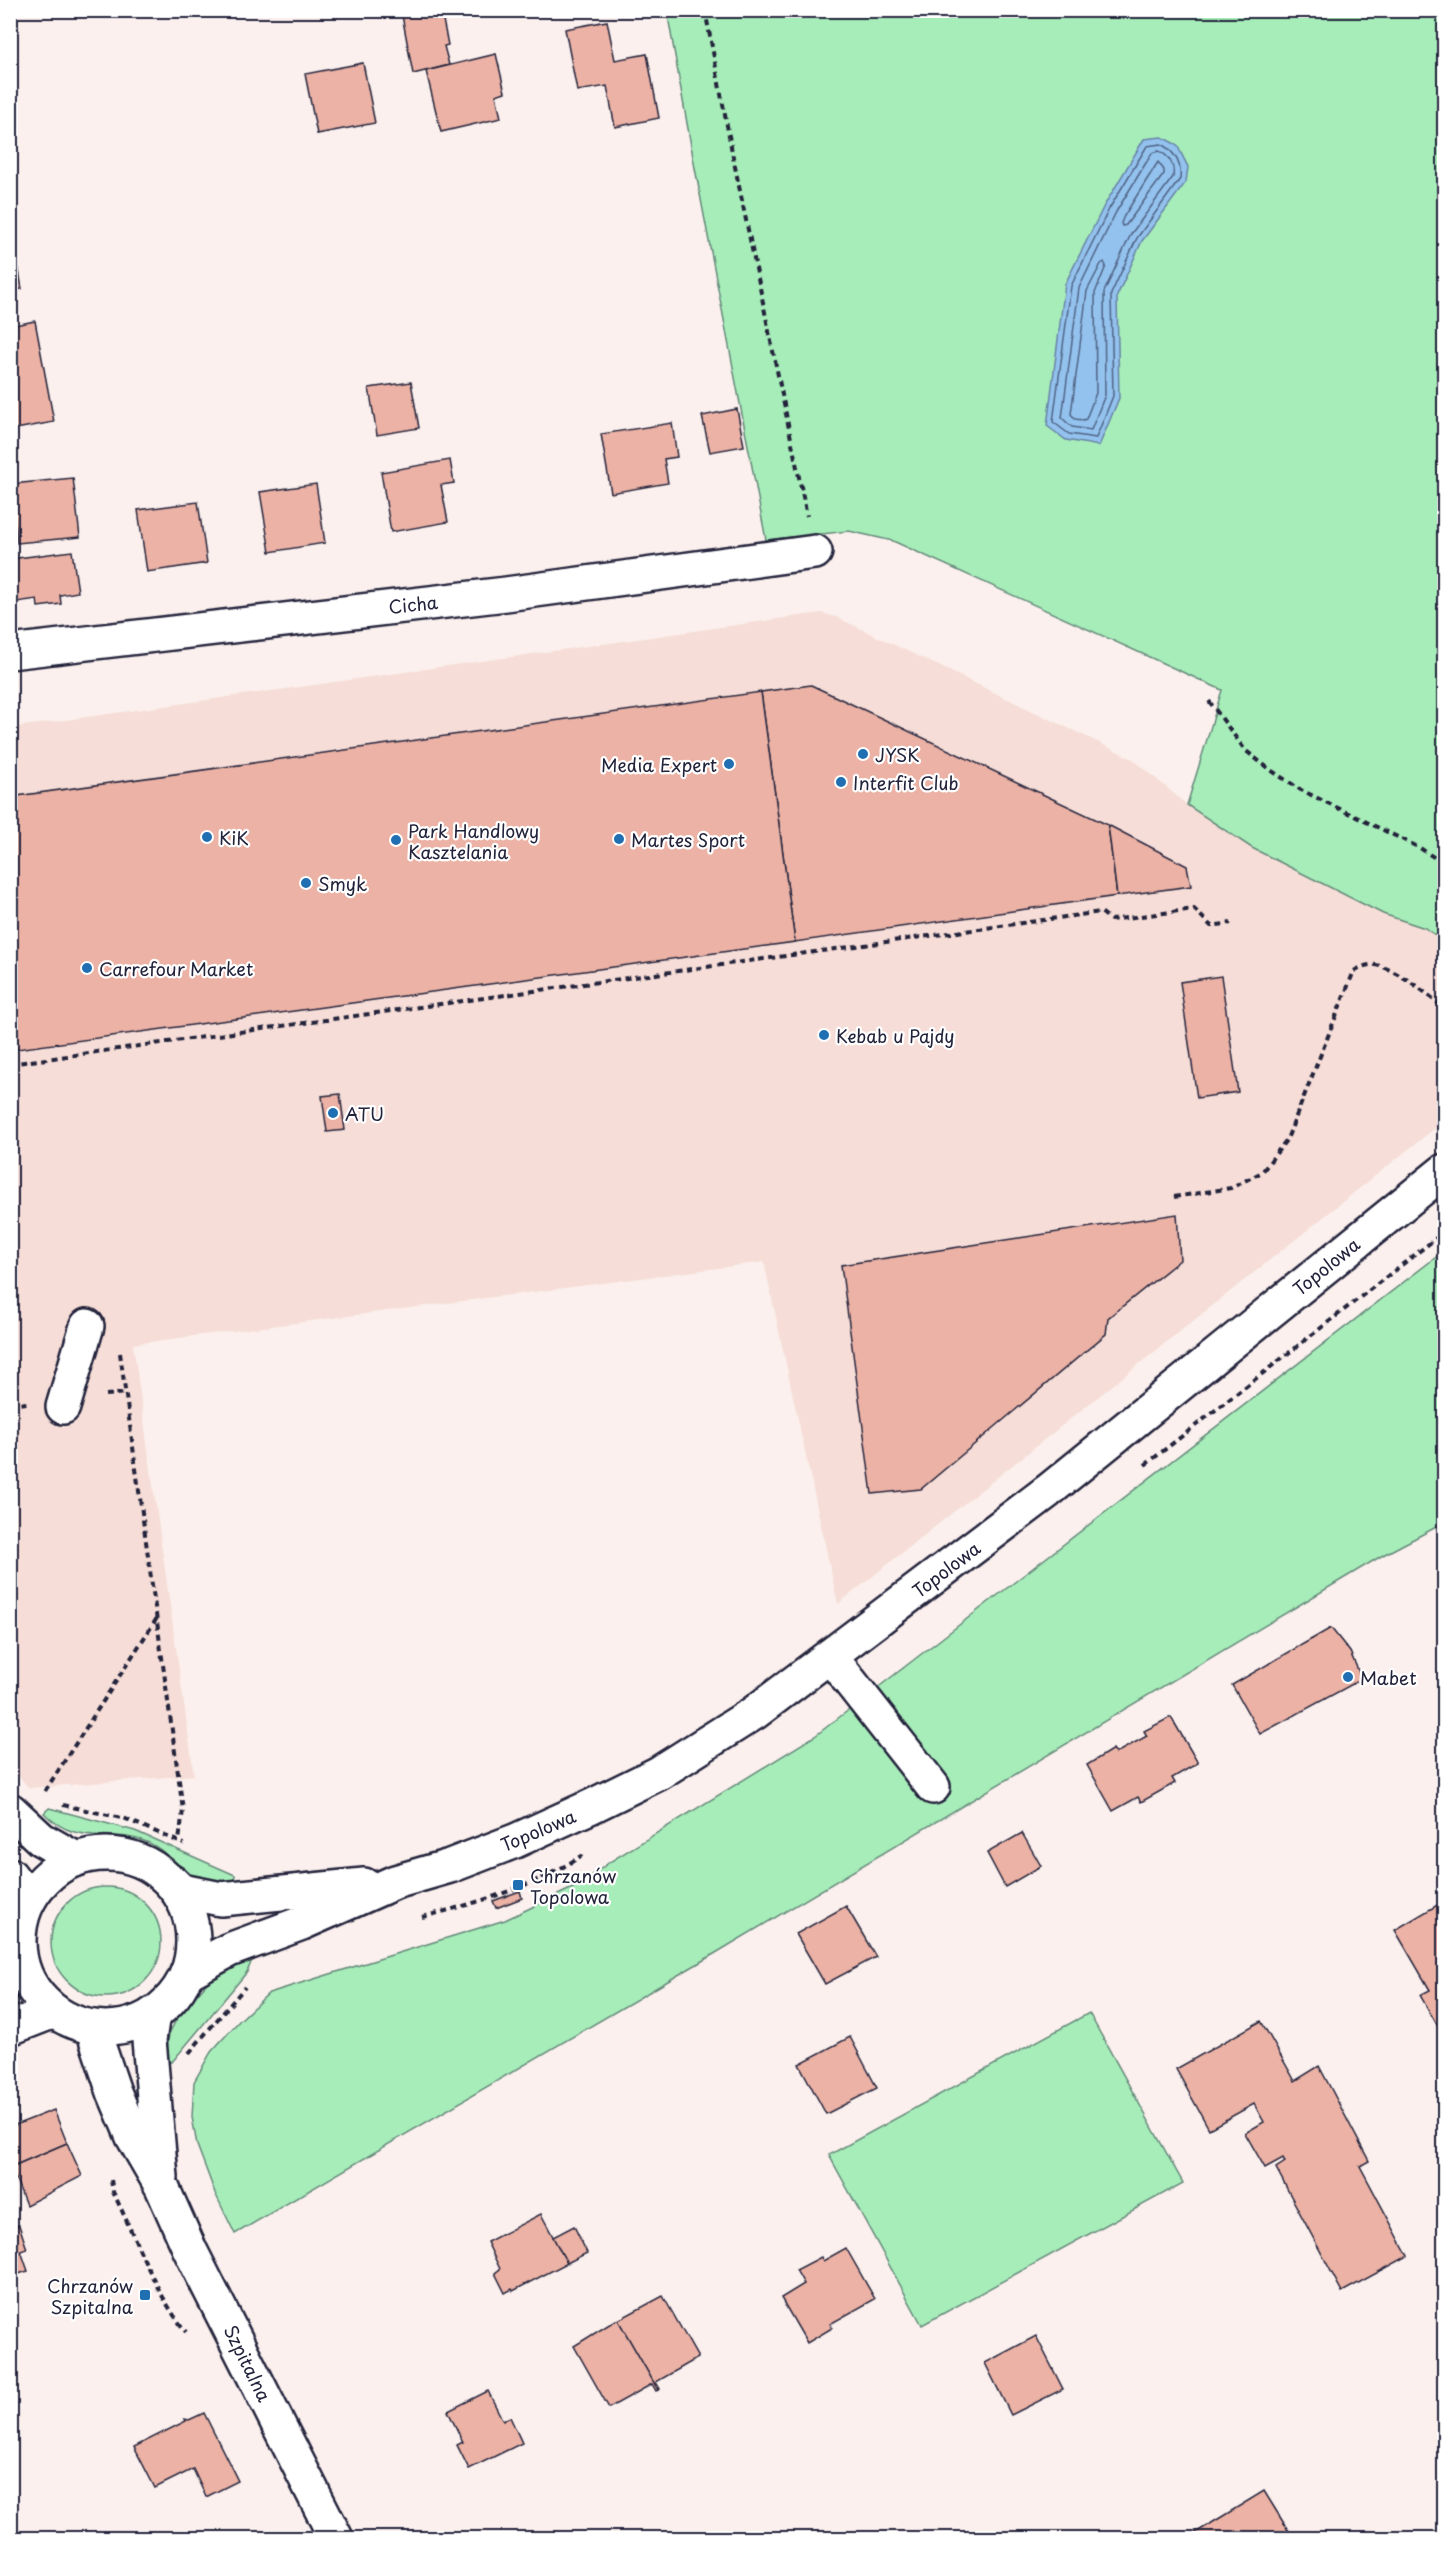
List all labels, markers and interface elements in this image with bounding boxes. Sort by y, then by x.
street label: Cicha [387,588,440,620]
place label: JYSK [875,741,920,768]
marker: JYSK [856,747,870,761]
place label: Media Expert [601,751,717,778]
marker: Media Expert [722,757,736,771]
place label: Interfit Club [853,769,958,796]
marker: Interfit Club [834,775,848,789]
place label: Park Handlowy Kasztelania [408,817,539,865]
place label: KiK [219,824,249,851]
place label: Martes Sport [631,826,745,853]
marker: KiK [200,830,214,844]
marker: Martes Sport [612,832,626,846]
marker: Park Handlowy Kasztelania [389,833,403,847]
place label: Smyk [318,870,367,897]
marker: Smyk [299,876,313,890]
place label: Carrefour Market [99,955,253,982]
marker: Carrefour Market [80,961,94,975]
place label: Kebab u Pajdy [836,1022,955,1049]
marker: Kebab u Pajdy [817,1028,831,1042]
place label: ATU [345,1100,384,1127]
marker: ATU [326,1106,340,1120]
street label: Topolowa [1287,1230,1366,1301]
street label: Topolowa [906,1534,986,1604]
place label: Mabet [1360,1664,1417,1691]
marker: Mabet [1341,1670,1355,1684]
street label: Topolowa [496,1802,580,1858]
place label: Chrzanów Topolowa [530,1862,616,1910]
marker: Chrzanów Topolowa [511,1878,525,1892]
place label: Chrzanów Szpitalna [47,2272,134,2320]
marker: Chrzanów Szpitalna [138,2288,152,2302]
street label: Szpitalna [218,2320,279,2407]

